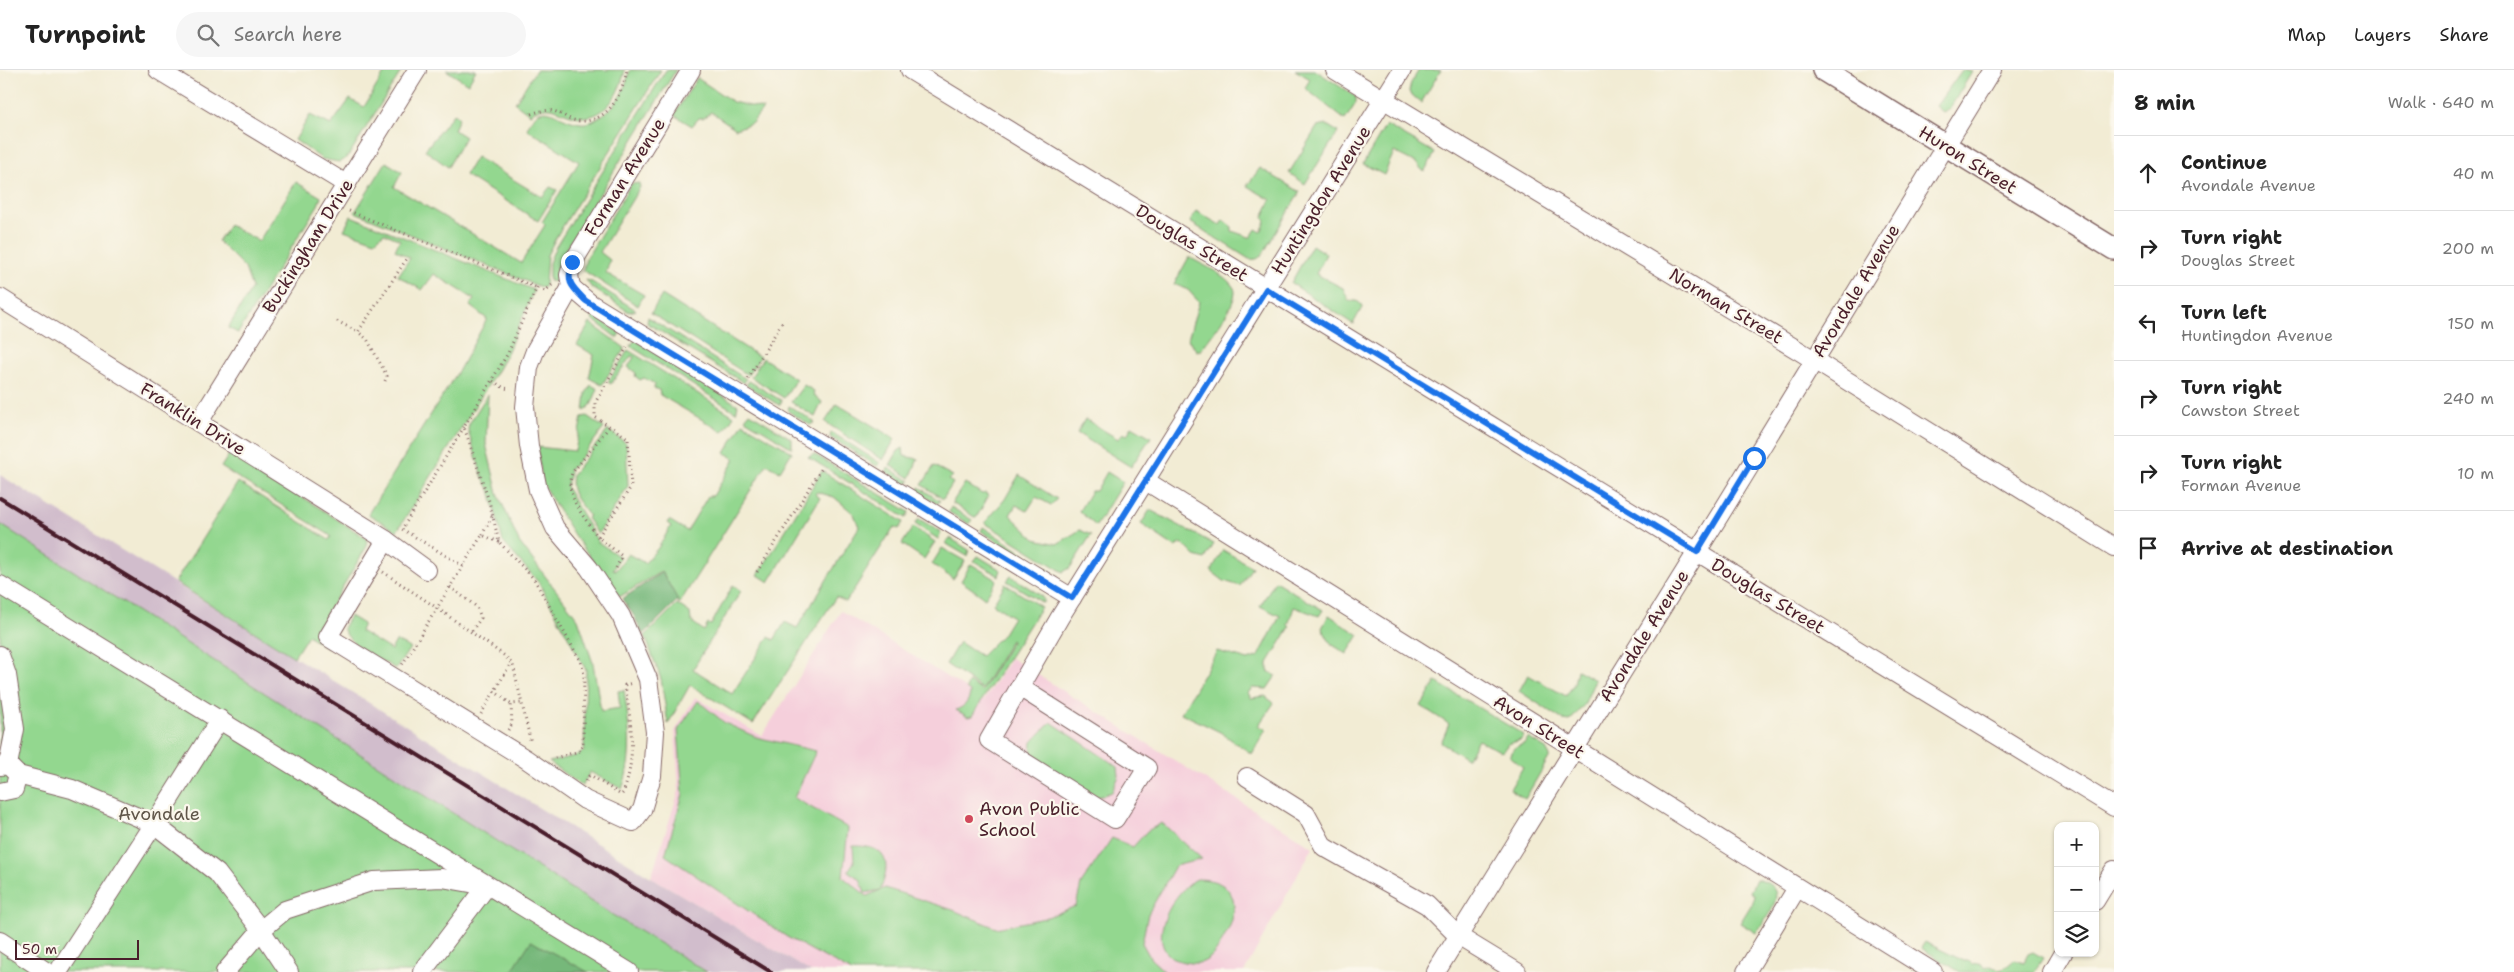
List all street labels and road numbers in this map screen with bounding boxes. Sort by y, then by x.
street label: Forman Avenue [579,113,671,241]
street label: Huron Street [1914,120,2022,200]
street label: Huntingdon Avenue [1266,121,1376,279]
street label: Buckingham Drive [257,174,359,318]
street label: Douglas Street [1131,199,1253,287]
street label: Avondale Avenue [1807,220,1905,362]
street label: Norman Street [1665,263,1788,350]
street label: Franklin Drive [136,377,250,461]
street label: Douglas Street [1707,553,1829,639]
street label: Avondale Avenue [1594,565,1694,707]
street label: Avon Street [1489,689,1589,765]

